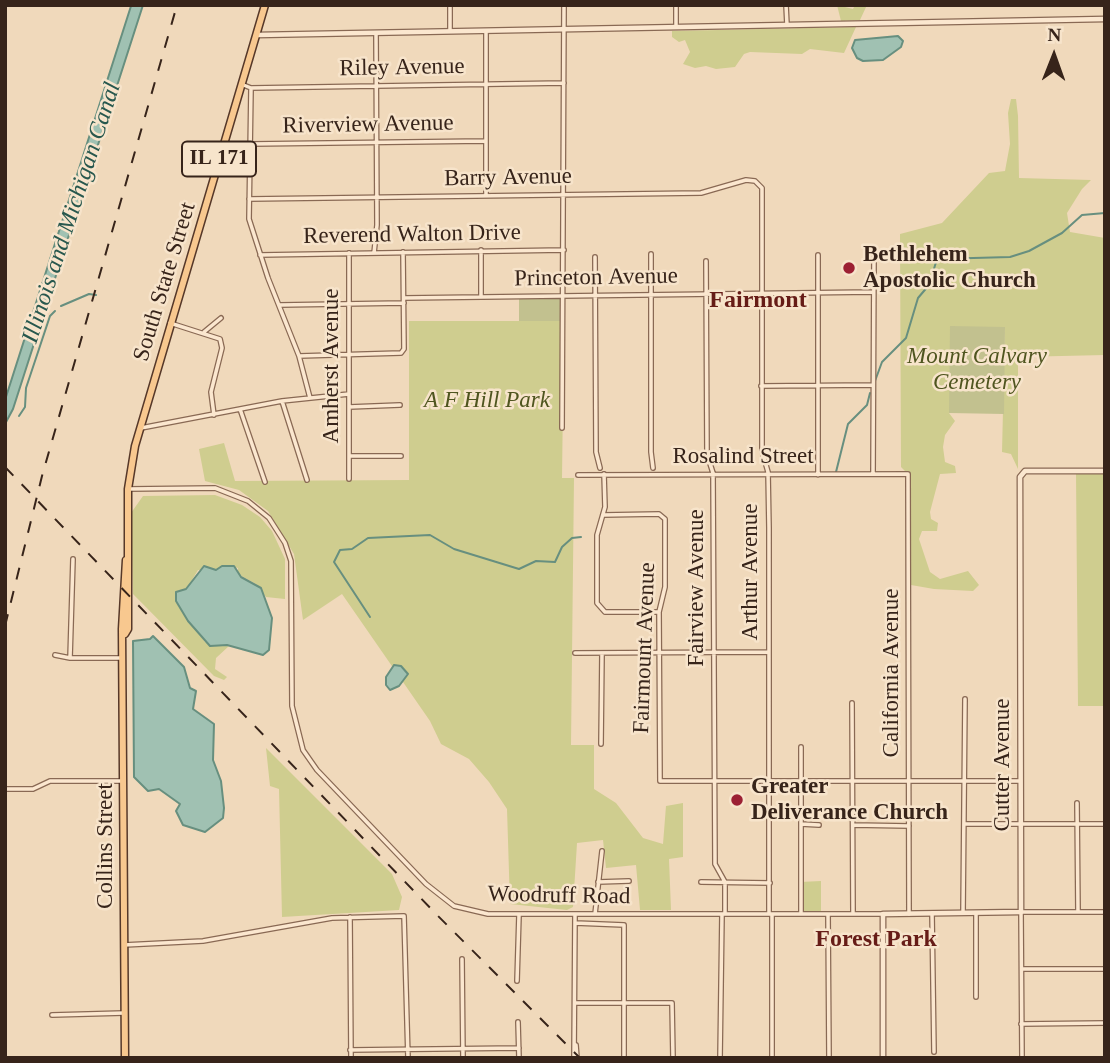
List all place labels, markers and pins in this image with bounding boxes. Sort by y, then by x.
place label: Bethlehem Apostolic Church [863,241,1036,295]
marker: Bethlehem Apostolic Church [841,260,857,276]
place label: Greater Deliverance Church [751,773,948,827]
marker: Greater Deliverance Church [729,792,745,808]

